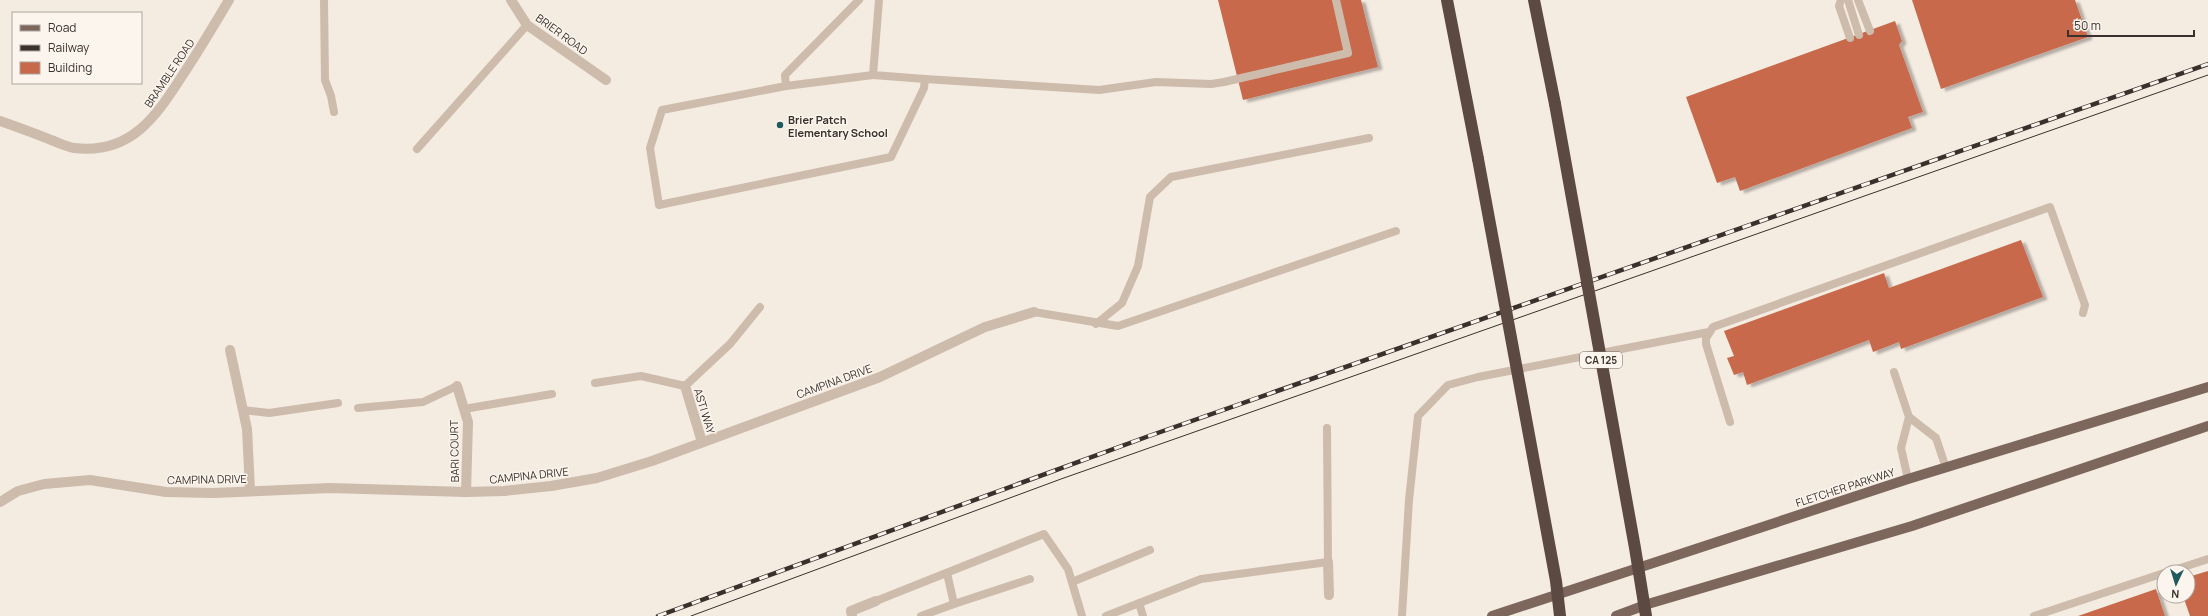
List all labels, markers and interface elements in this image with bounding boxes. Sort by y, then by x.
street label: BRIER ROAD [533,10,591,58]
legend [12,12,142,84]
scale bar [2068,12,2194,38]
text: 50 m [2074,17,2101,34]
text: Road [48,19,76,36]
street label: BRAMBLE ROAD [140,36,198,110]
text: Railway [48,39,90,56]
text: Building [48,59,92,76]
place label: Brier Patch Elementary School [788,112,888,140]
marker: Brier Patch Elementary School [775,120,785,130]
road number: CA 125 [1580,352,1622,368]
street label: CAMPINA DRIVE [794,360,874,402]
street label: ASTI WAY [691,386,719,436]
street label: BARI COURT [446,419,462,482]
street label: CAMPINA DRIVE [489,463,569,487]
street label: FLETCHER PARKWAY [1794,464,1897,510]
street label: CAMPINA DRIVE [167,471,247,487]
north arrow [2156,564,2196,604]
text: N [2171,587,2180,602]

